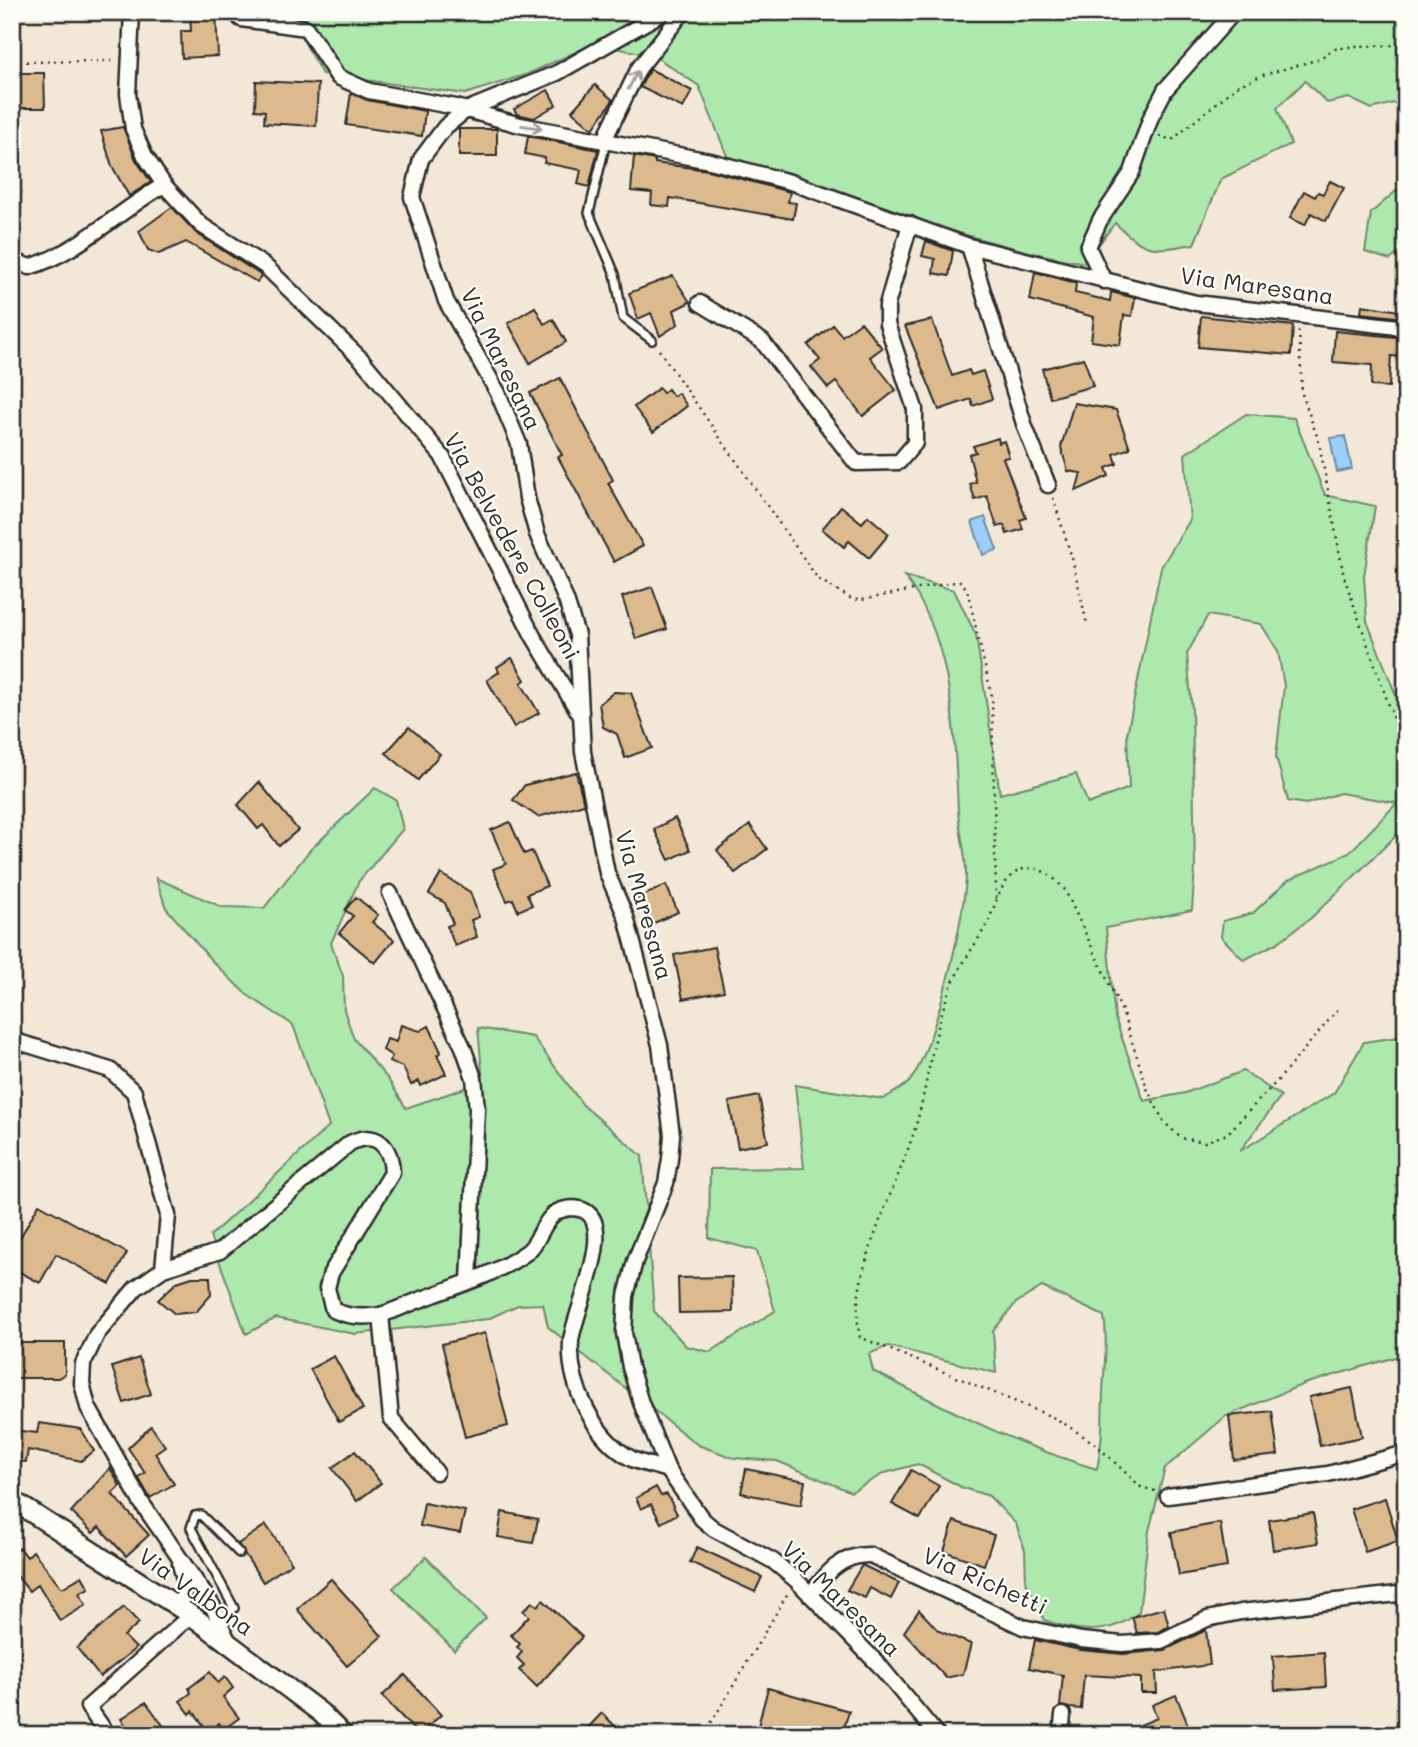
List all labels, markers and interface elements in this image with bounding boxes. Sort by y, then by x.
one-way arrow [627,70,641,91]
one-way arrow [520,121,543,134]
street label: Via Maresana [1179,259,1336,311]
street label: Via Maresana [455,283,549,435]
street label: Via Belvedere Colleoni [438,427,588,664]
street label: Via Maresana [609,826,681,983]
street label: Via Maresana [776,1534,908,1663]
street label: Via Richetti [918,1539,1052,1621]
street label: Via Valbona [133,1541,260,1642]

